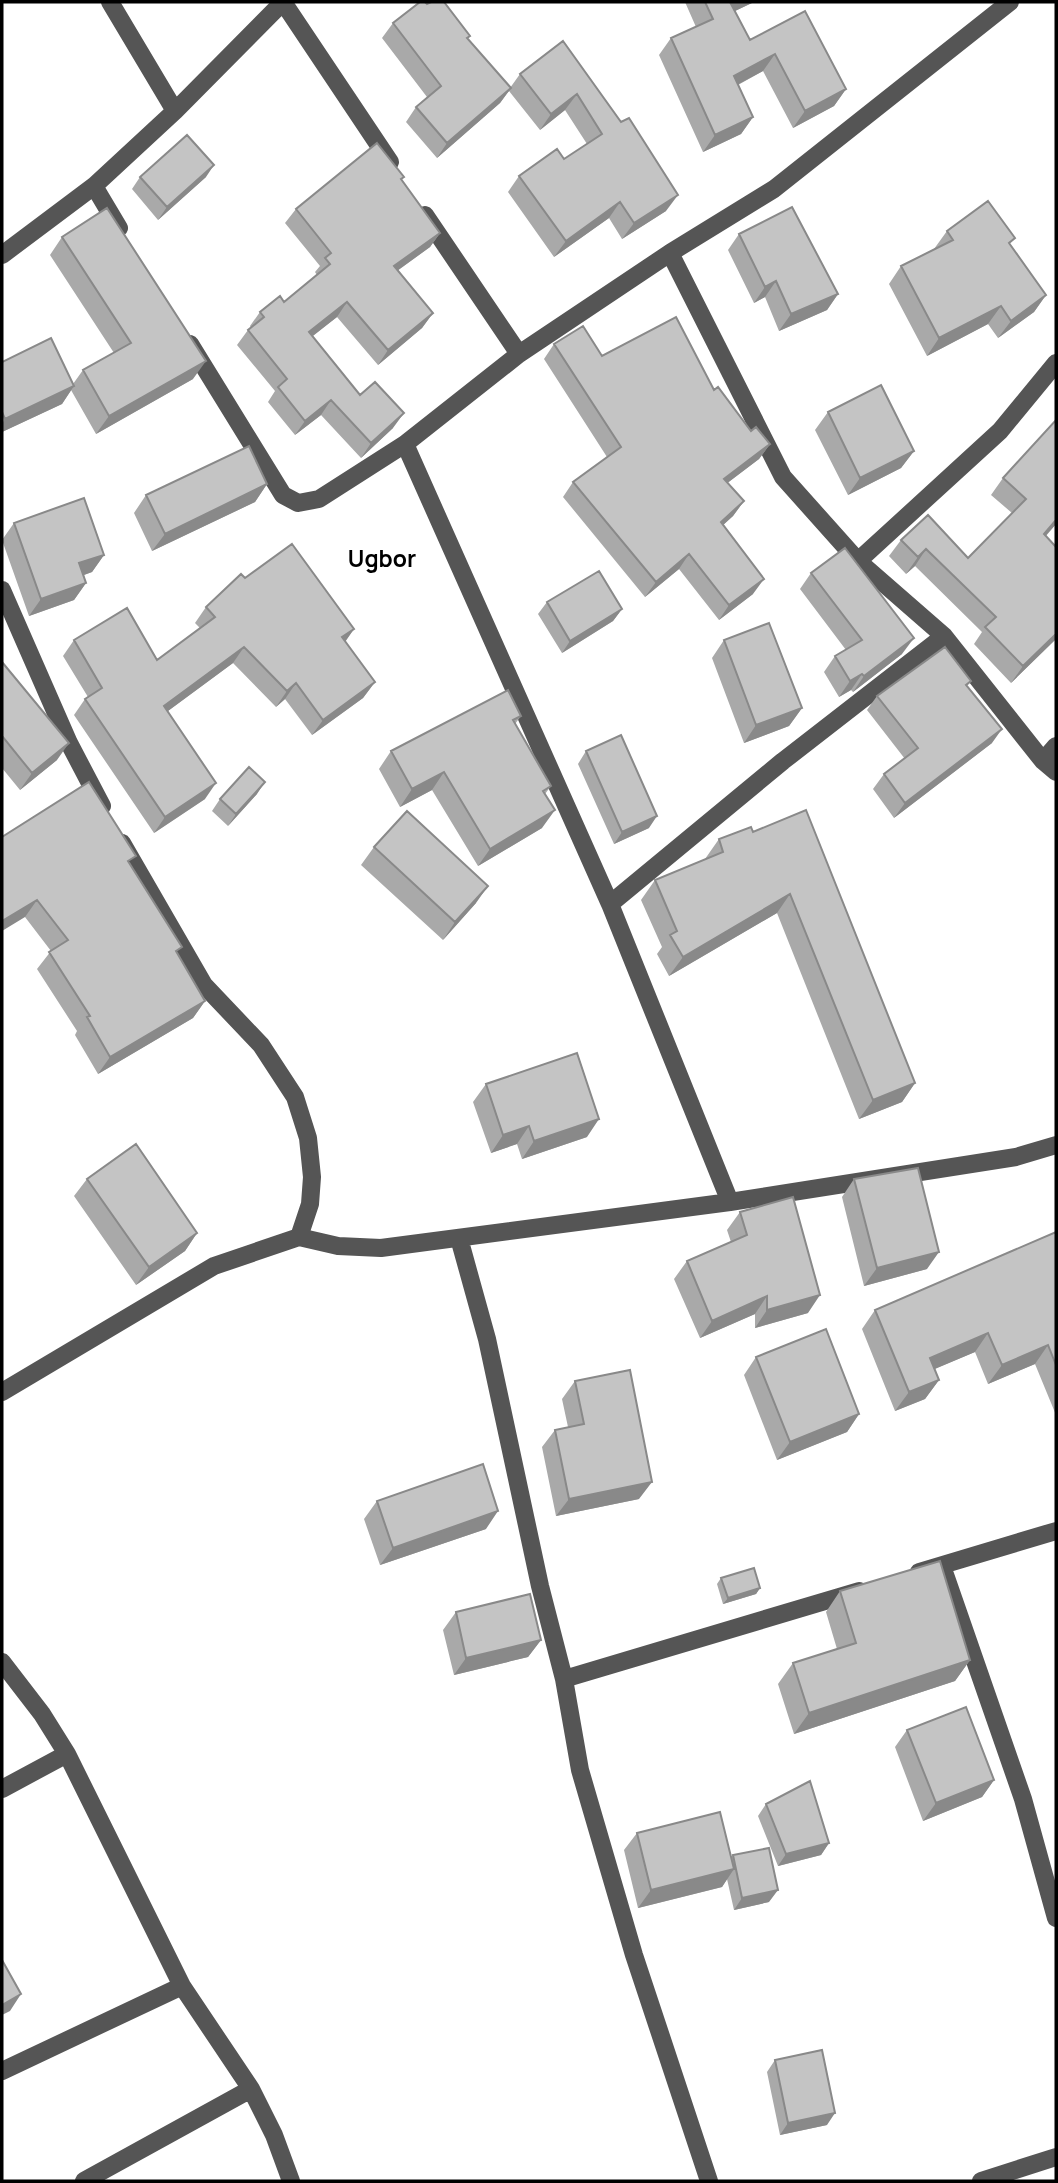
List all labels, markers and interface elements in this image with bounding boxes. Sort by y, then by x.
district label: Ugbor [348,542,416,574]

